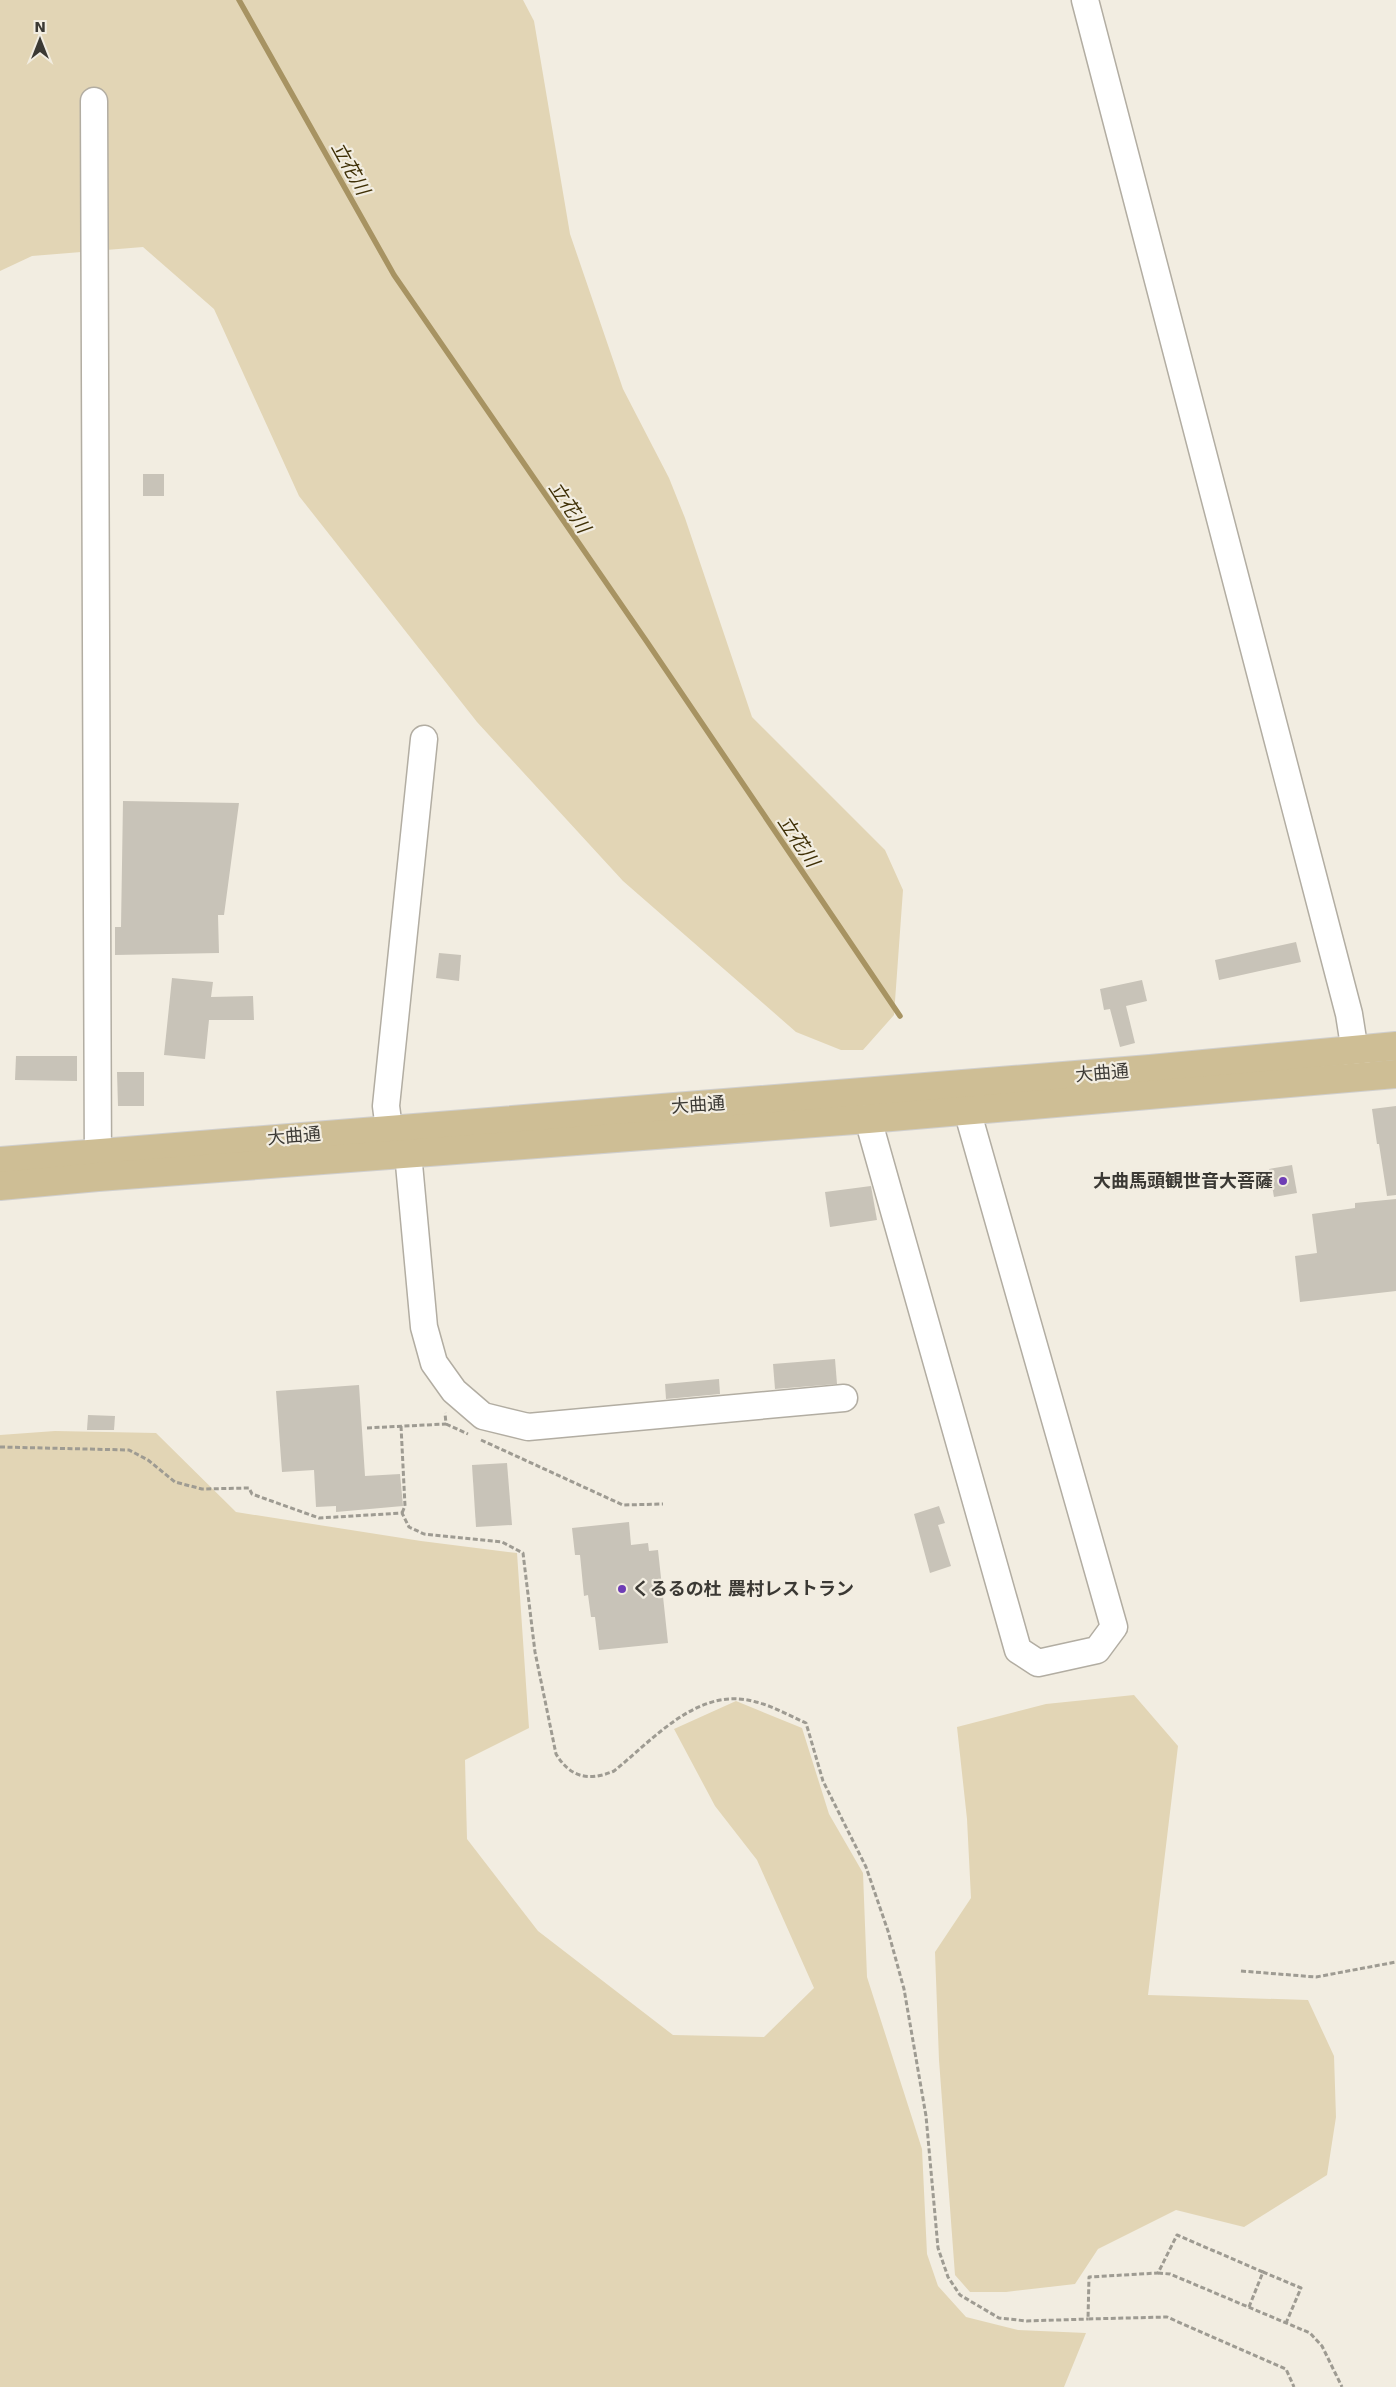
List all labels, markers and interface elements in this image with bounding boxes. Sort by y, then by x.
north arrow [15,15,65,65]
text: N [34,19,46,35]
water label: 立花川 [328,138,375,200]
water label: 立花川 [545,477,596,538]
water label: 立花川 [774,811,825,872]
street label: 大曲通 [1074,1060,1130,1085]
street label: 大曲通 [670,1092,726,1117]
street label: 大曲通 [266,1123,322,1148]
place label: 大曲馬頭観世音大菩薩 [1093,1170,1273,1191]
marker: 大曲馬頭観世音大菩薩 [1277,1175,1289,1187]
place label: くるるの杜 農村レストラン [632,1578,854,1599]
marker: くるるの杜 農村レストラン [616,1583,628,1595]

